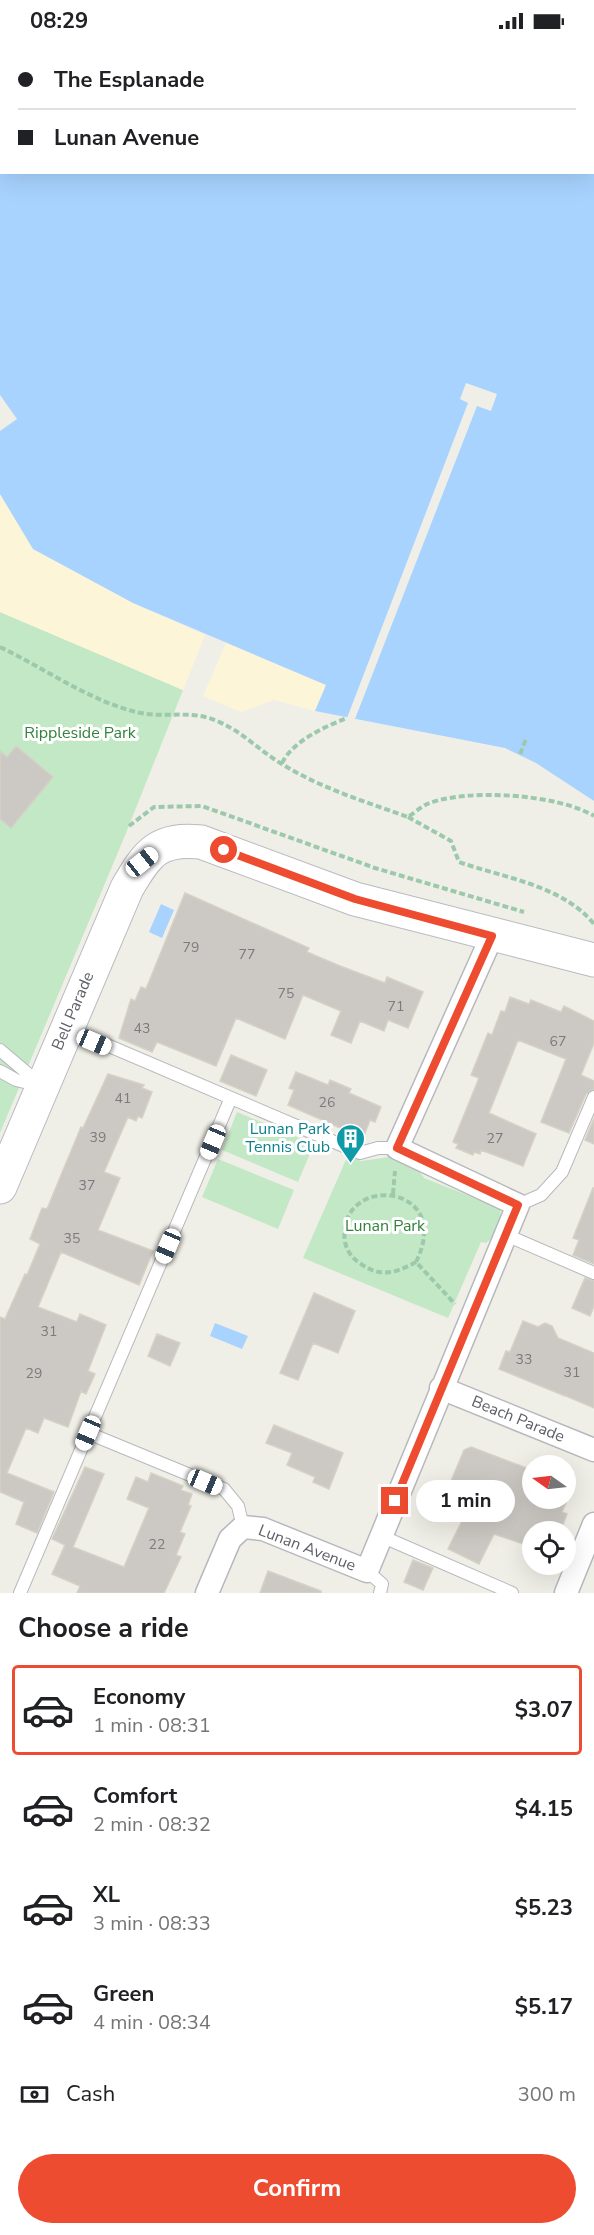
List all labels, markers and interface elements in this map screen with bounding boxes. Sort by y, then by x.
text: 08:29 [30,6,88,36]
text: The Esplanade [54,65,204,95]
text: Lunan Avenue [54,123,199,153]
park label: Rippleside Park [24,722,137,744]
route start [210,836,237,863]
car [122,844,162,880]
house number: 79 [183,938,199,957]
house number: 77 [239,945,255,964]
street label: Bell Parade [47,968,99,1054]
house number: 75 [278,984,294,1003]
house number: 71 [388,997,404,1016]
house number: 43 [134,1019,150,1038]
car [74,1027,114,1057]
house number: 67 [550,1032,566,1051]
house number: 41 [115,1089,131,1108]
house number: 26 [319,1093,335,1112]
place label: Lunan Park Tennis Club [246,1118,331,1158]
car [198,1122,228,1162]
building icon: Lunan Park Tennis Club [335,1122,367,1164]
house number: 39 [90,1128,106,1147]
house number: 27 [487,1129,503,1148]
house number: 37 [79,1176,95,1195]
park label: Lunan Park [345,1215,426,1237]
car [153,1226,183,1266]
house number: 35 [64,1229,80,1248]
house number: 31 [41,1322,57,1341]
house number: 33 [516,1350,532,1369]
house number: 31 [564,1363,580,1382]
house number: 29 [26,1364,42,1383]
street label: Beach Parade [468,1390,568,1448]
car [73,1413,103,1453]
north arrow [522,1455,576,1509]
map controls [522,1455,576,1575]
car [185,1467,225,1497]
callout: 1 min [416,1480,515,1522]
route end [381,1487,408,1514]
text: 1 min [440,1487,491,1514]
street label: Lunan Avenue [255,1519,359,1577]
button: locate [522,1521,576,1575]
house number: 22 [149,1535,165,1554]
text: Choose a ride [18,1610,189,1647]
text: Economy [93,1682,185,1712]
icon: car [21,1683,75,1737]
text: $3.07 [515,1695,573,1725]
text: 1 min · 08:31 [93,1712,211,1739]
text: Comfort [93,1781,177,1811]
icon: car [21,1782,75,1836]
text: $4.15 [515,1794,573,1824]
text: 2 min · 08:32 [93,1811,211,1838]
text: XL [93,1880,120,1910]
icon: car [21,1881,75,1935]
text: $5.23 [515,1893,573,1923]
text: 3 min · 08:33 [93,1910,211,1937]
text: Green [93,1979,154,2009]
icon: car [21,1980,75,2034]
text: $5.17 [515,1992,573,2022]
text: 4 min · 08:34 [93,2009,211,2036]
icon: cash [18,2078,51,2111]
text: Cash [66,2079,115,2109]
text: 300 m [518,2081,576,2108]
button: Confirm [18,2154,576,2223]

